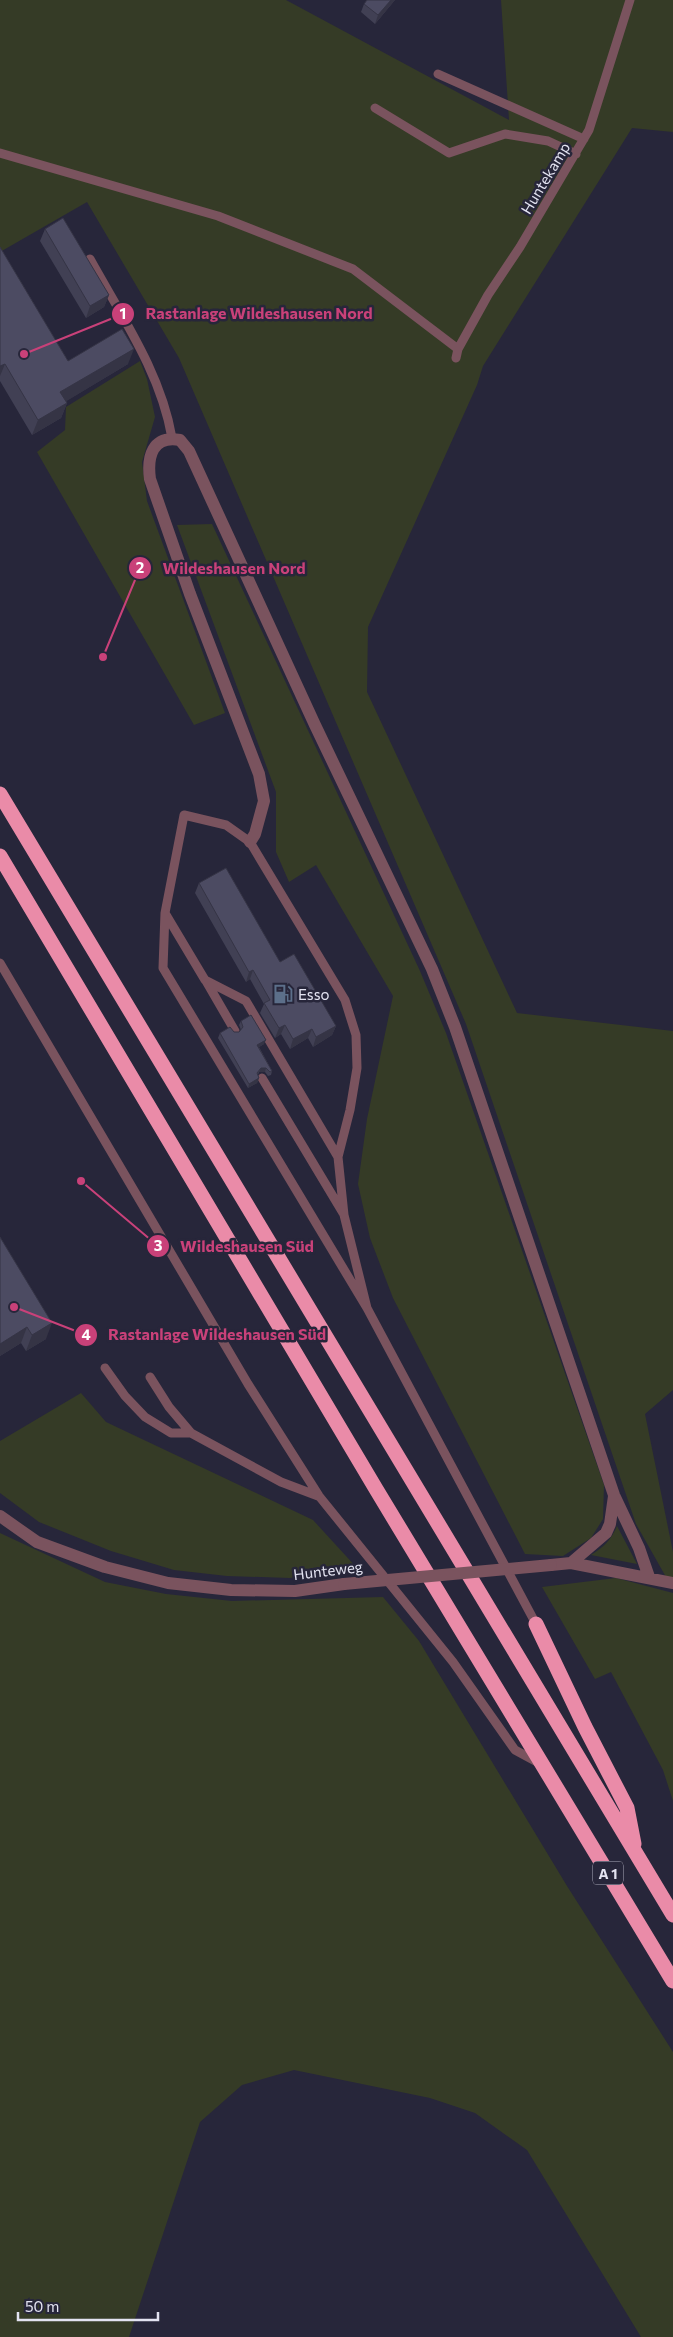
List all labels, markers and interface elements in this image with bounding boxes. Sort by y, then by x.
street label: Huntekamp [517,139,573,217]
callout: Rastanlage Wildeshausen Nord [111,298,383,329]
text: Rastanlage Wildeshausen Nord [145,303,373,322]
text: 1 [120,304,126,322]
callout: Wildeshausen Nord [128,553,316,584]
text: 2 [136,558,144,576]
text: Wildeshausen Nord [162,558,306,577]
fuel station icon: Esso [272,983,294,1005]
place label: Esso [298,985,329,1003]
callout: Wildeshausen Süd [145,1231,324,1262]
text: 3 [154,1236,163,1254]
text: Wildeshausen Süd [180,1236,314,1255]
callout: Rastanlage Wildeshausen Süd [73,1319,336,1350]
text: Rastanlage Wildeshausen Süd [108,1324,326,1343]
text: 4 [81,1325,91,1343]
street label: Hunteweg [292,1557,364,1583]
road number: A 1 [593,1862,623,1885]
scale bar [18,2290,158,2322]
text: 50 m [25,2297,59,2315]

